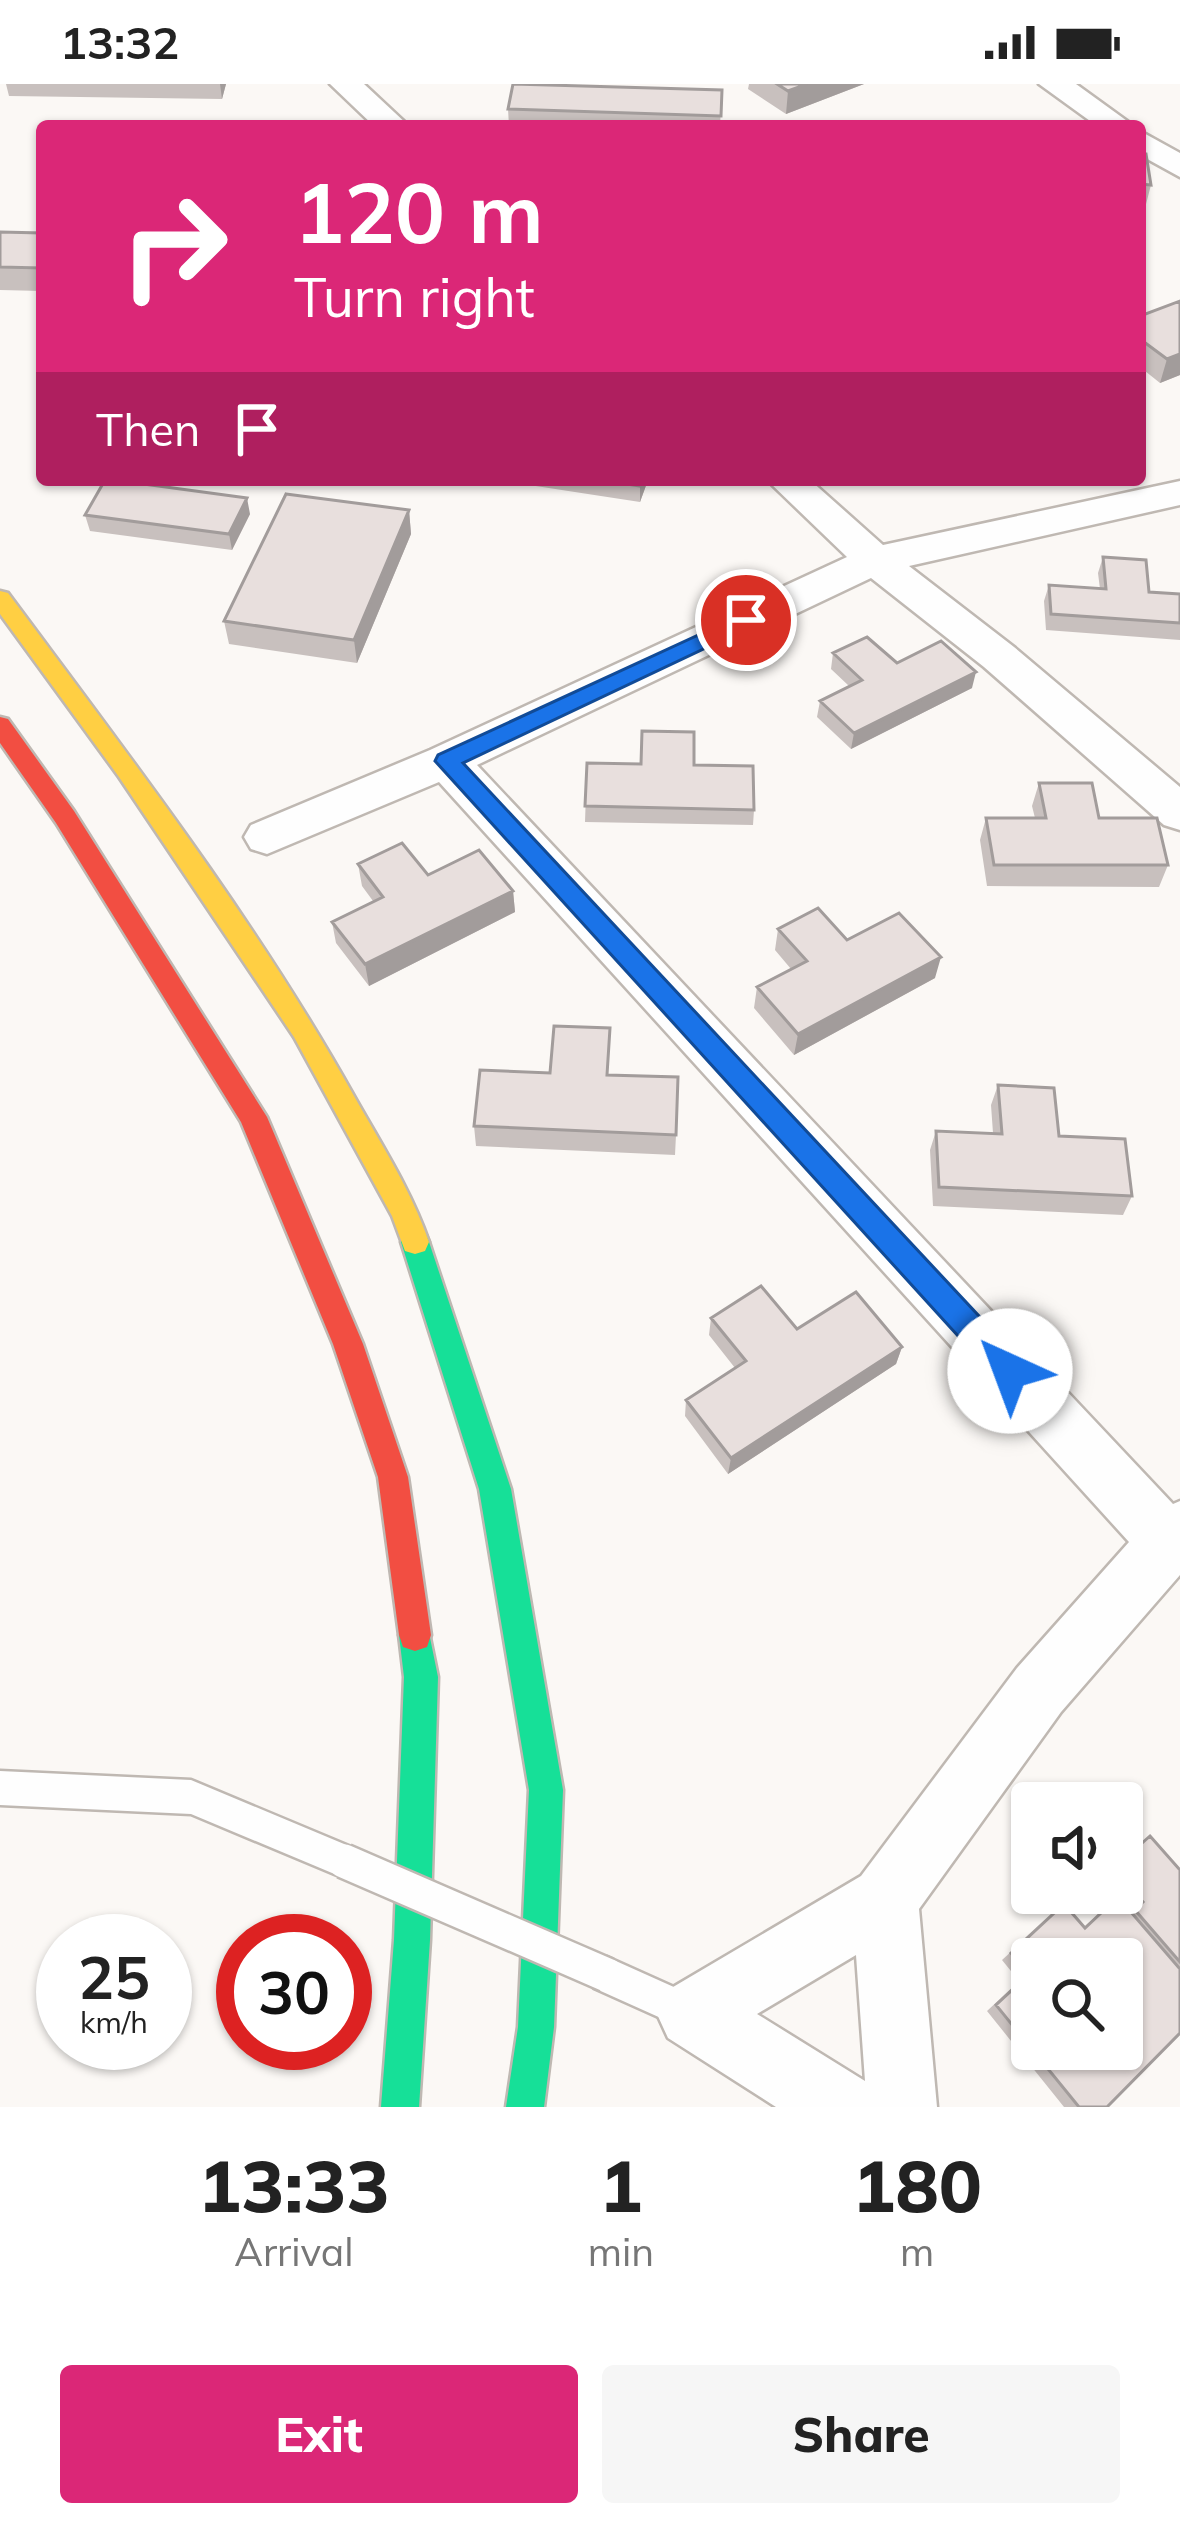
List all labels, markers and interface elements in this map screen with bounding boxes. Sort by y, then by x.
text: 13:32 [60,14,179,70]
text: 120 m [294,159,544,264]
icon: right [96,168,252,324]
text: Turn right [294,263,535,331]
icon: arrive [224,396,290,462]
text: Then [96,401,200,457]
pin [695,569,797,671]
icon: arrive [713,587,779,653]
position arrow [947,1308,1073,1434]
map controls [1011,1782,1143,2070]
button: sound [1011,1782,1143,1914]
speed limit sign: 30 [216,1914,372,2070]
button: search [1011,1938,1143,2070]
text: 25 [78,1939,150,2014]
text: km/h [80,2003,148,2041]
text: 13:33 [198,2140,390,2230]
text: 1 [599,2140,643,2230]
text: 180 [852,2140,982,2230]
text: Arrival [234,2227,354,2276]
text: min [588,2227,654,2276]
text: m [900,2227,934,2276]
button: Exit [60,2365,578,2503]
button: Share [602,2365,1120,2503]

